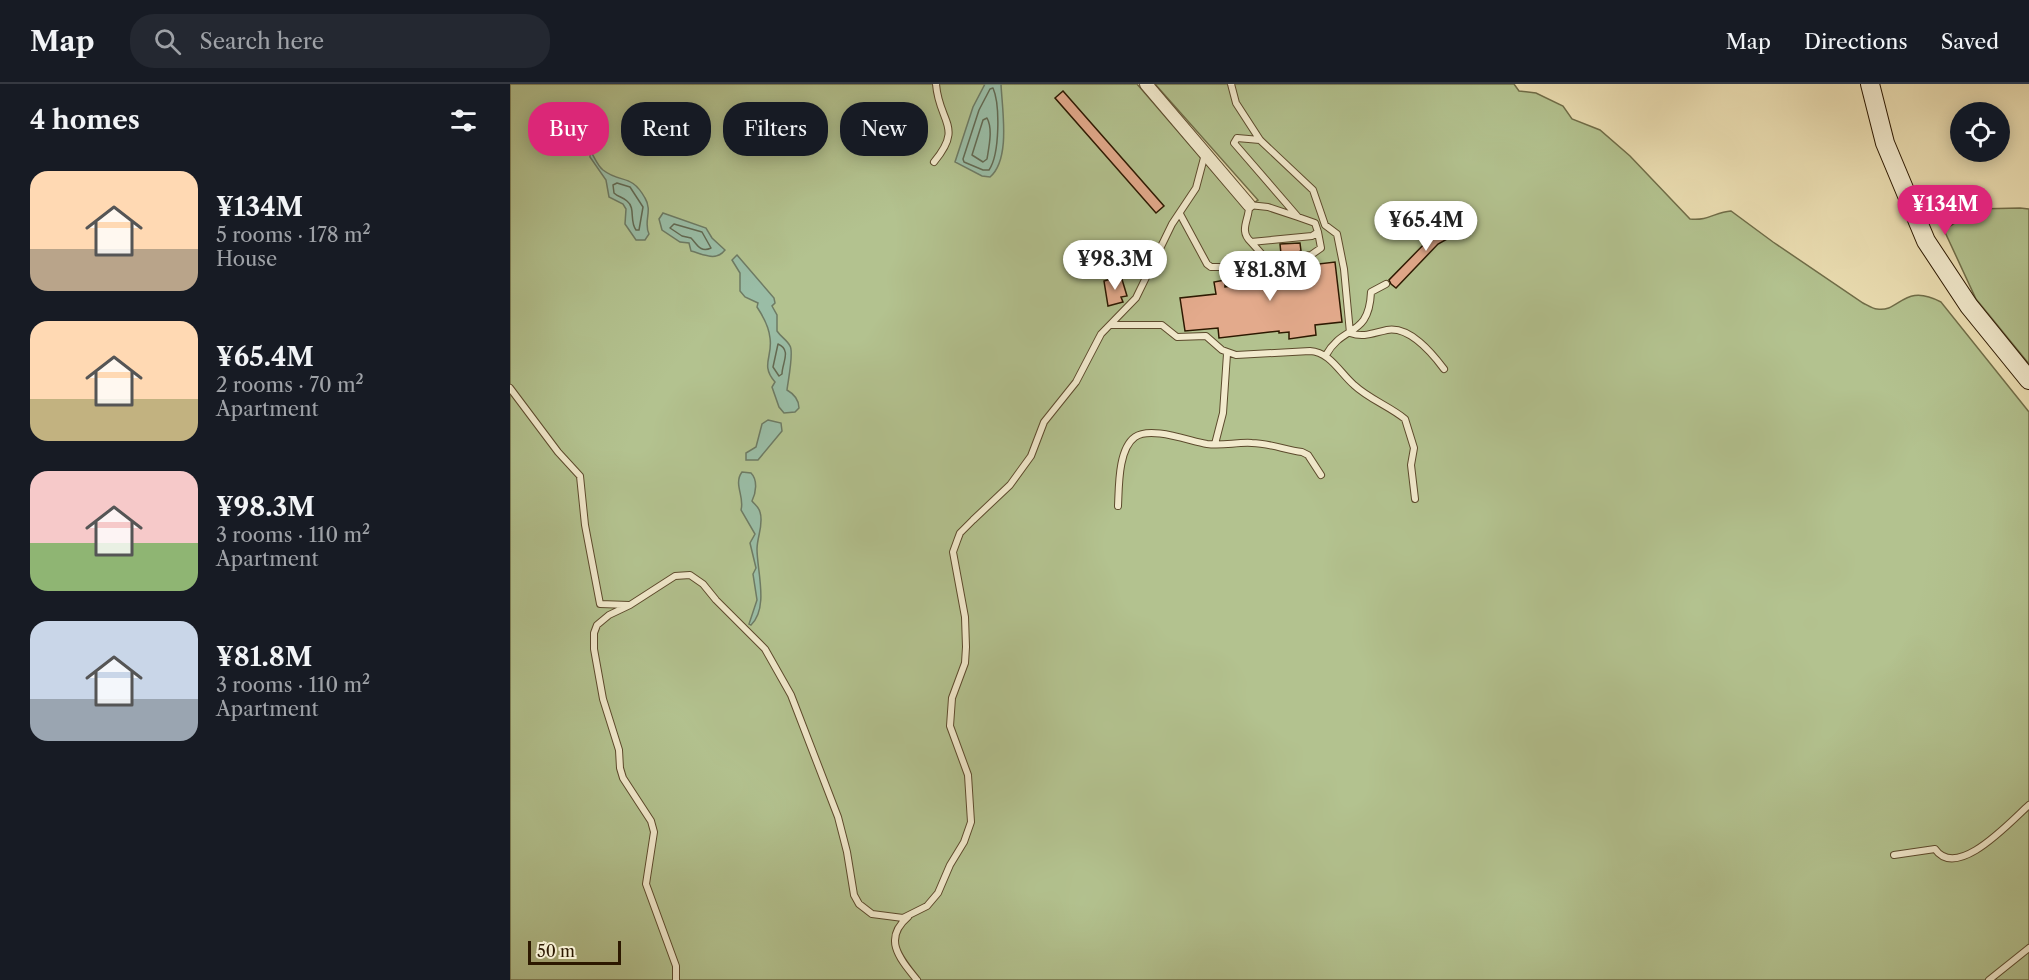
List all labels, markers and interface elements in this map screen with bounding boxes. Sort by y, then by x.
search box [130,14,550,68]
text: Map [30,24,94,58]
icon: search [151,25,184,58]
text: Search here [199,28,324,55]
text: Map [1726,29,1771,54]
text: Directions [1804,29,1908,54]
text: Saved [1941,29,1999,54]
chip: Buy [528,102,609,156]
chip: Rent [621,102,711,156]
chip: Filters [723,102,828,156]
chip: New [840,102,928,156]
map controls [1950,102,2010,162]
button: locate [1950,102,2010,162]
text: 4 homes [30,104,140,136]
icon: filters [447,104,480,137]
pin: ¥134M [1903,185,1987,236]
text: ¥134M [216,191,303,223]
text: ¥134M [1911,192,1979,216]
icon: home [78,195,150,267]
pin: ¥65.4M [1377,201,1475,252]
text: ¥65.4M [1388,208,1464,232]
text: 5 rooms · 178 m² [216,223,371,247]
pin: ¥98.3M [1066,240,1164,291]
text: House [216,247,277,271]
text: ¥98.3M [1077,247,1153,271]
pin: ¥81.8M [1221,251,1319,302]
text: ¥81.8M [1233,258,1307,282]
text: ¥65.4M [216,341,314,373]
icon: home [78,345,150,417]
text: 2 rooms · 70 m² [216,373,364,397]
text: Apartment [216,397,319,421]
text: ¥98.3M [216,491,315,523]
icon: home [78,495,150,567]
text: 3 rooms · 110 m² [216,523,370,547]
text: Apartment [216,547,319,571]
text: ¥81.8M [216,641,312,673]
icon: home [78,645,150,717]
text: 3 rooms · 110 m² [216,673,370,697]
text: Apartment [216,697,319,721]
scale bar [528,938,621,966]
text: 50 m [537,941,575,961]

